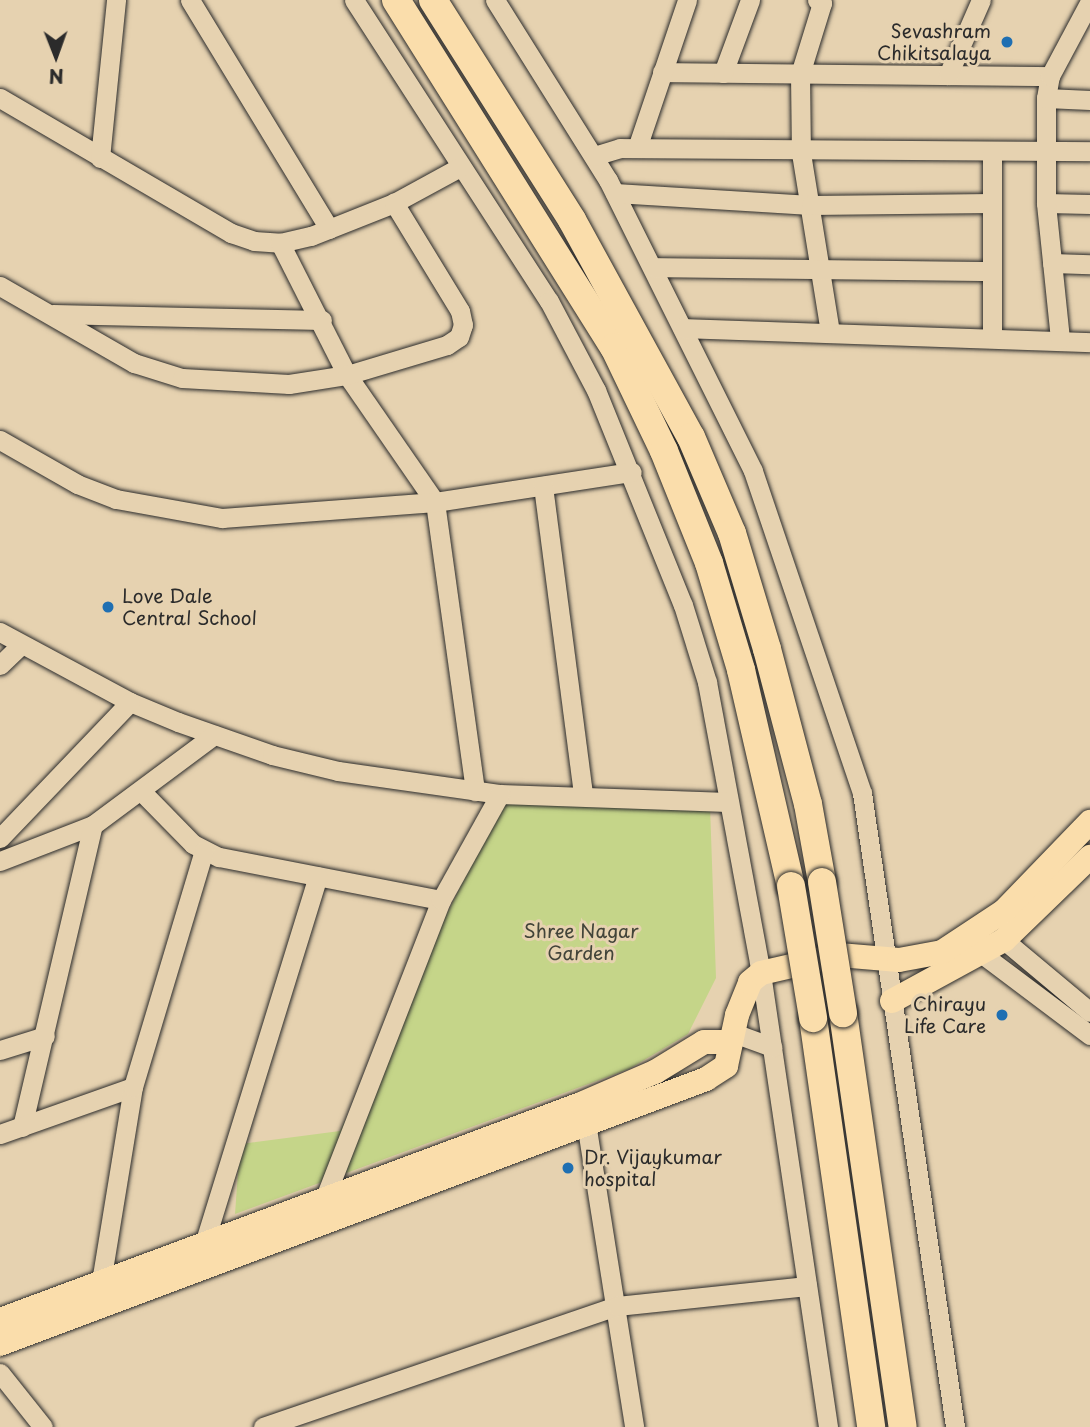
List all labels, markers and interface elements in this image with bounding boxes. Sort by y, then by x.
place label: Sevashram Chikitsalaya [877,20,991,64]
north arrow [21,21,91,91]
marker: Sevashram Chikitsalaya [997,32,1017,52]
text: N [49,63,64,91]
place label: Love Dale Central School [122,585,257,629]
marker: Love Dale Central School [100,599,116,615]
park label: Shree Nagar Garden [523,920,639,964]
place label: Chirayu Life Care [903,993,986,1037]
marker: Chirayu Life Care [992,1005,1012,1025]
place label: Dr. Vijaykumar hospital [584,1146,723,1190]
marker: Dr. Vijaykumar hospital [558,1158,578,1178]

